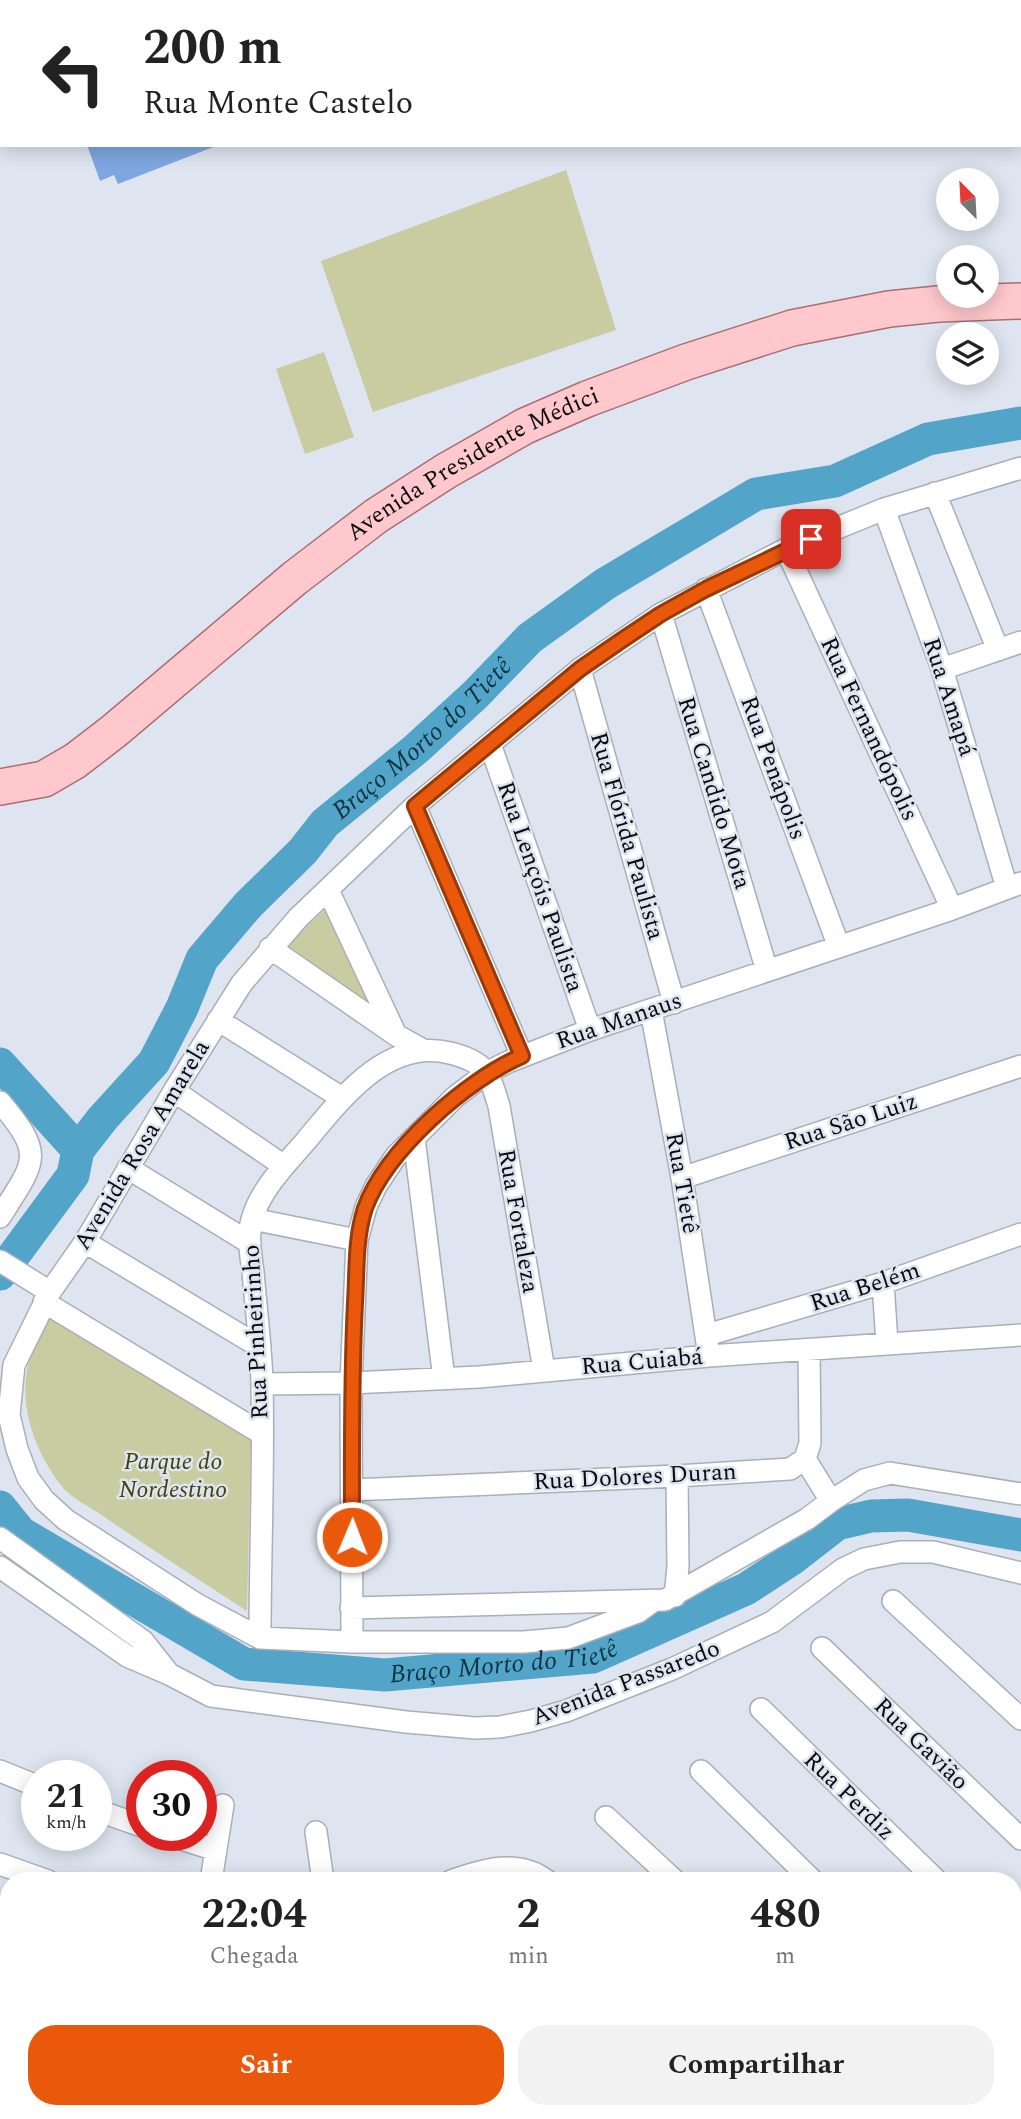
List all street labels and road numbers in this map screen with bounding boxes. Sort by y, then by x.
street label: Avenida Presidente Médici [339,378,604,550]
street label: Rua Fernandópolis [810,631,928,827]
street label: Rua Amapá [913,633,985,761]
street label: Rua Penápolis [730,691,816,845]
street label: Rua Candido Mota [668,692,760,894]
street label: Rua Flórida Paulista [580,728,674,944]
street label: Rua Lençóis Paulista [487,777,593,998]
street label: Rua Manaus [551,983,687,1059]
street label: Avenida Rosa Amarela [65,1033,219,1257]
street label: Rua São Luiz [779,1083,923,1161]
street label: Rua Tietê [655,1129,709,1237]
street label: Rua Fortaleza [488,1146,548,1296]
street label: Rua Pinheirinho [233,1244,279,1420]
street label: Rua Belém [805,1252,925,1322]
street label: Rua Cuiabá [579,1339,705,1385]
street label: Rua Dolores Duran [532,1454,738,1500]
street label: Avenida Passaredo [527,1631,725,1735]
street label: Rua Gavião [865,1689,977,1799]
street label: Rua Perdiz [795,1743,903,1849]

